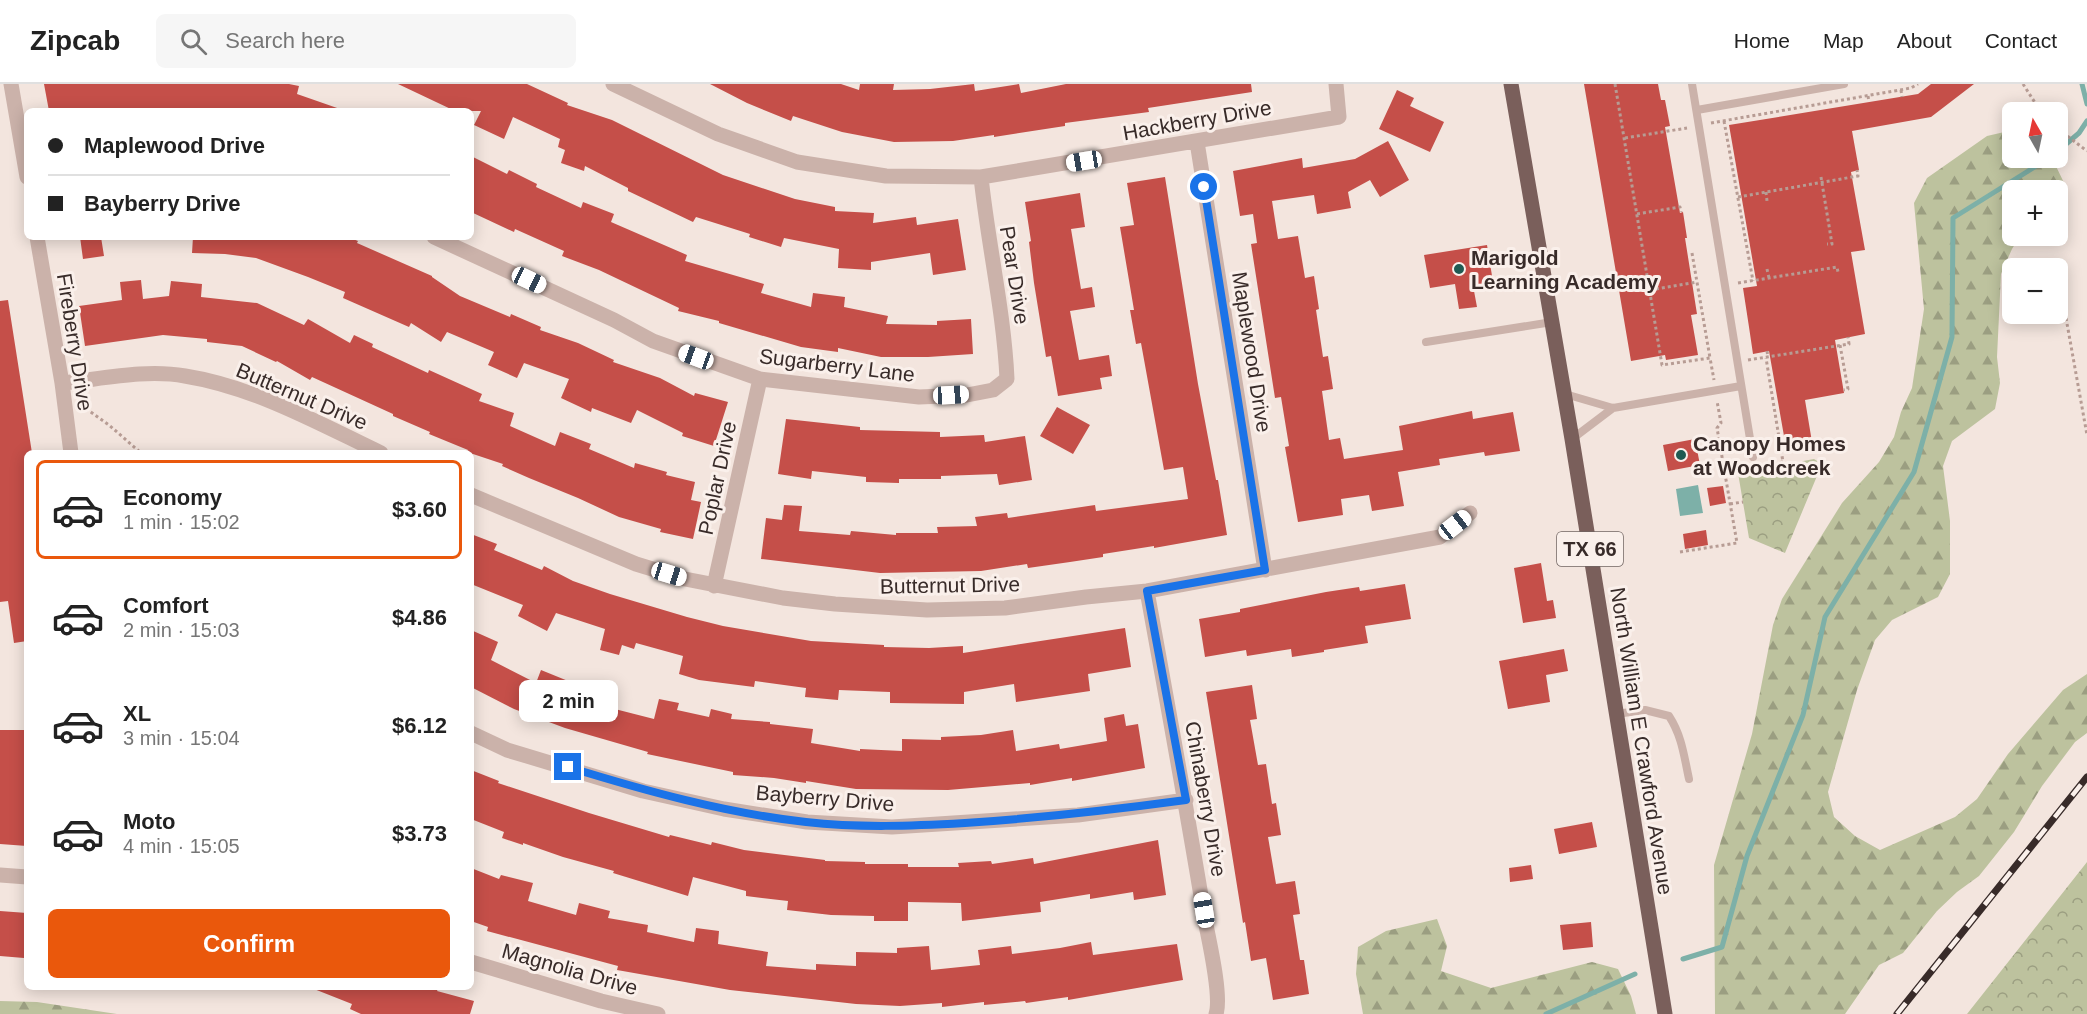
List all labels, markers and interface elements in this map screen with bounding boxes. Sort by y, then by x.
search box [156,14,576,68]
text: Zipcab [30,25,120,56]
icon: search [177,25,210,58]
text: Search here [225,28,345,53]
text: Home [1734,29,1790,52]
text: Map [1823,29,1864,52]
text: About [1897,29,1952,52]
text: Contact [1985,29,2057,52]
street label: Hackberry Drive [1121,96,1273,144]
north arrow [2002,102,2068,168]
map controls [2002,102,2068,324]
text: Maplewood Drive [84,133,265,158]
car [1065,149,1103,173]
route start [1190,173,1217,200]
button: + [2002,180,2068,246]
text: Bayberry Drive [84,191,241,216]
street label: Pear Drive [996,224,1034,326]
place label: Marigold Learning Academy [1471,246,1658,293]
button: − [2002,258,2068,324]
marker: Marigold Learning Academy [1452,262,1466,276]
car [509,264,549,296]
street label: Maplewood Drive [1228,270,1276,434]
street label: Fireberry Drive [53,272,97,412]
car [676,342,716,372]
street label: Sugarberry Lane [758,344,916,386]
street label: Butternut Drive [233,358,371,434]
car [933,385,969,405]
street label: Poplar Drive [694,419,740,537]
place label: Canopy Homes at Woodcreek [1693,432,1846,479]
marker: Canopy Homes at Woodcreek [1674,448,1688,462]
icon: car [51,483,105,537]
text: Economy [123,485,222,510]
text: $3.60 [392,497,447,522]
car [1435,507,1475,543]
text: 1 min · 15:02 [123,511,240,533]
road number: TX 66 [1557,532,1623,566]
car [649,560,689,588]
street label: Butternut Drive [880,572,1020,598]
street label: North William E Crawford Avenue [1606,585,1678,897]
icon: car [51,591,105,645]
text: Comfort [123,593,209,618]
text: $4.86 [392,605,447,630]
text: 2 min · 15:03 [123,619,240,641]
callout: 2 min [518,680,618,722]
text: 2 min [542,690,595,712]
icon: car [51,699,105,753]
text: XL [123,701,151,726]
text: $6.12 [392,713,447,738]
street label: Chinaberry Drive [1181,719,1231,879]
text: 3 min · 15:04 [123,727,240,749]
route end [554,753,581,780]
street label: Bayberry Drive [755,780,895,816]
icon: car [51,807,105,861]
text: Moto [123,809,176,834]
text: $3.73 [392,821,447,846]
text: 4 min · 15:05 [123,835,240,857]
car [1192,891,1216,929]
button: Confirm [48,909,450,978]
street label: Magnolia Drive [500,939,640,999]

